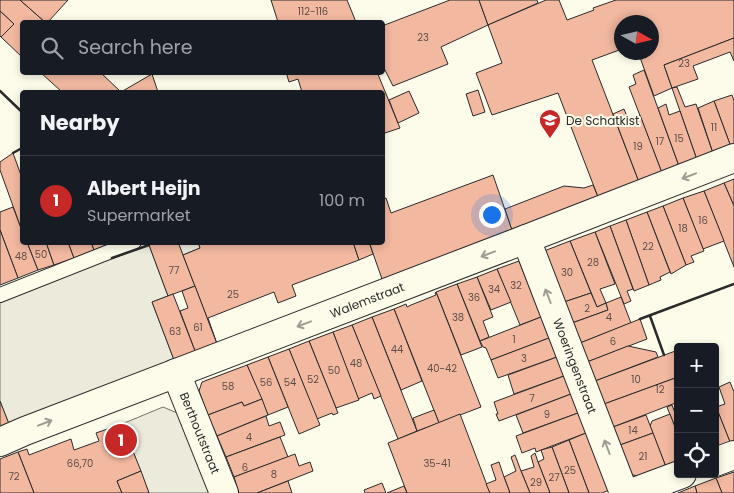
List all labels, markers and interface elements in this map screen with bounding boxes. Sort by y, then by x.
house number: 112-116 [298,4,328,19]
north arrow [614,15,659,60]
search box [20,20,385,75]
house number: 23 [417,30,429,45]
icon: search [38,34,66,62]
text: Search here [78,34,192,61]
house number: 23 [678,56,690,71]
text: Nearby [40,108,120,137]
school or university icon: De Schatkist [538,108,562,139]
place label: De Schatkist [566,112,639,129]
house number: 11 [711,120,717,135]
house number: 15 [674,131,684,146]
house number: 17 [656,134,665,149]
house number: 19 [633,139,643,154]
one-way arrow [681,172,697,181]
text: Albert Heijn [87,175,201,202]
text: 1 [53,189,59,212]
text: 100 m [319,189,365,212]
your location [479,202,505,228]
text: Supermarket [87,204,191,227]
house number: 16 [698,213,708,228]
house number: 18 [678,221,688,236]
house number: 22 [642,239,654,254]
house number: 50 [35,247,47,262]
house number: 48 [15,249,27,264]
one-way arrow [481,250,496,259]
house number: 28 [587,255,599,270]
house number: 77 [169,263,180,278]
house number: 30 [561,265,573,280]
street label: Walemstraat [327,278,407,322]
house number: 32 [510,278,522,293]
house number: 34 [488,282,500,297]
house number: 25 [227,287,239,302]
one-way arrow [543,289,552,304]
house number: 36 [468,290,480,305]
house number: 2 [584,301,590,316]
house number: 38 [452,310,464,325]
house number: 4 [606,310,612,325]
street label: Woeringenstraat [549,316,601,416]
house number: 61 [193,320,203,335]
one-way arrow [296,320,312,329]
house number: 63 [169,324,181,339]
house number: 1 [512,332,516,347]
house number: 6 [610,334,616,349]
house number: 44 [391,342,403,357]
map controls [674,343,719,478]
button: + [674,343,719,388]
house number: 3 [521,351,527,366]
house number: 48 [350,356,362,371]
house number: 40-42 [427,361,457,376]
house number: 50 [328,363,340,378]
house number: 52 [307,372,319,387]
house number: 10 [631,372,641,387]
house number: 56 [260,375,272,390]
house number: 54 [284,375,296,390]
house number: 58 [222,379,234,394]
house number: 12 [656,382,665,397]
button: − [674,388,719,433]
street label: Berthoutstraat [176,390,224,476]
house number: 7 [529,391,535,406]
house number: 9 [544,407,550,422]
one-way arrow [37,418,52,427]
pin: 1 [105,421,137,459]
house number: 14 [628,423,638,438]
house number: 4 [246,430,252,445]
button: locate [674,433,719,478]
one-way arrow [601,440,610,455]
house number: 21 [639,449,647,464]
house number: 66,70 [67,456,93,471]
house number: 35-41 [423,456,451,471]
house number: 6 [242,460,248,475]
house number: 25 [564,463,576,478]
house number: 8 [271,467,277,482]
house number: 72 [8,469,20,484]
house number: 27 [548,470,560,485]
house number: 29 [530,475,542,490]

